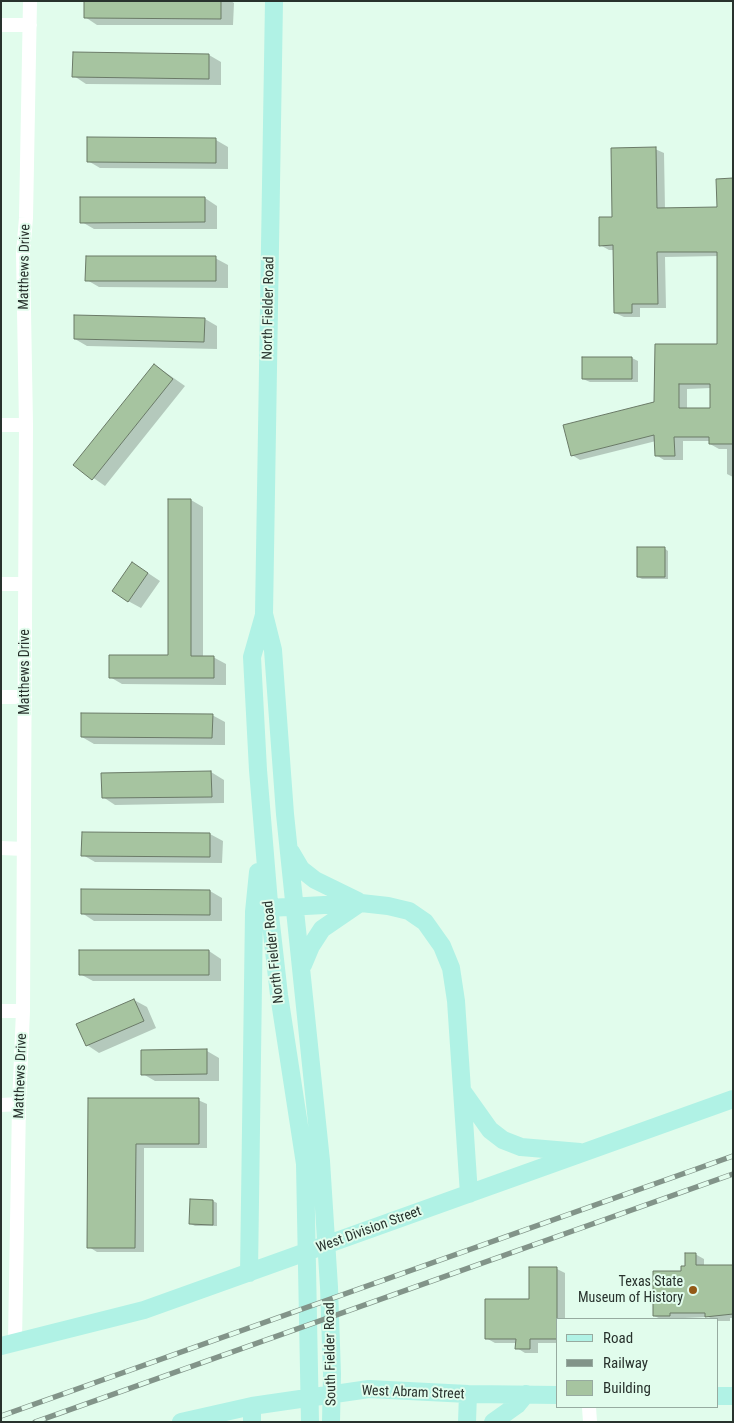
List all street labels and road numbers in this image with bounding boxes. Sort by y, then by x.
street label: Matthews Drive [16,224,34,310]
street label: North Fielder Road [260,256,278,360]
street label: Matthews Drive [17,629,33,715]
street label: North Fielder Road [260,900,288,1004]
street label: Matthews Drive [11,1033,31,1119]
street label: West Division Street [314,1203,424,1257]
street label: South Fielder Road [322,1302,340,1406]
street label: West Abram Street [361,1383,465,1403]

